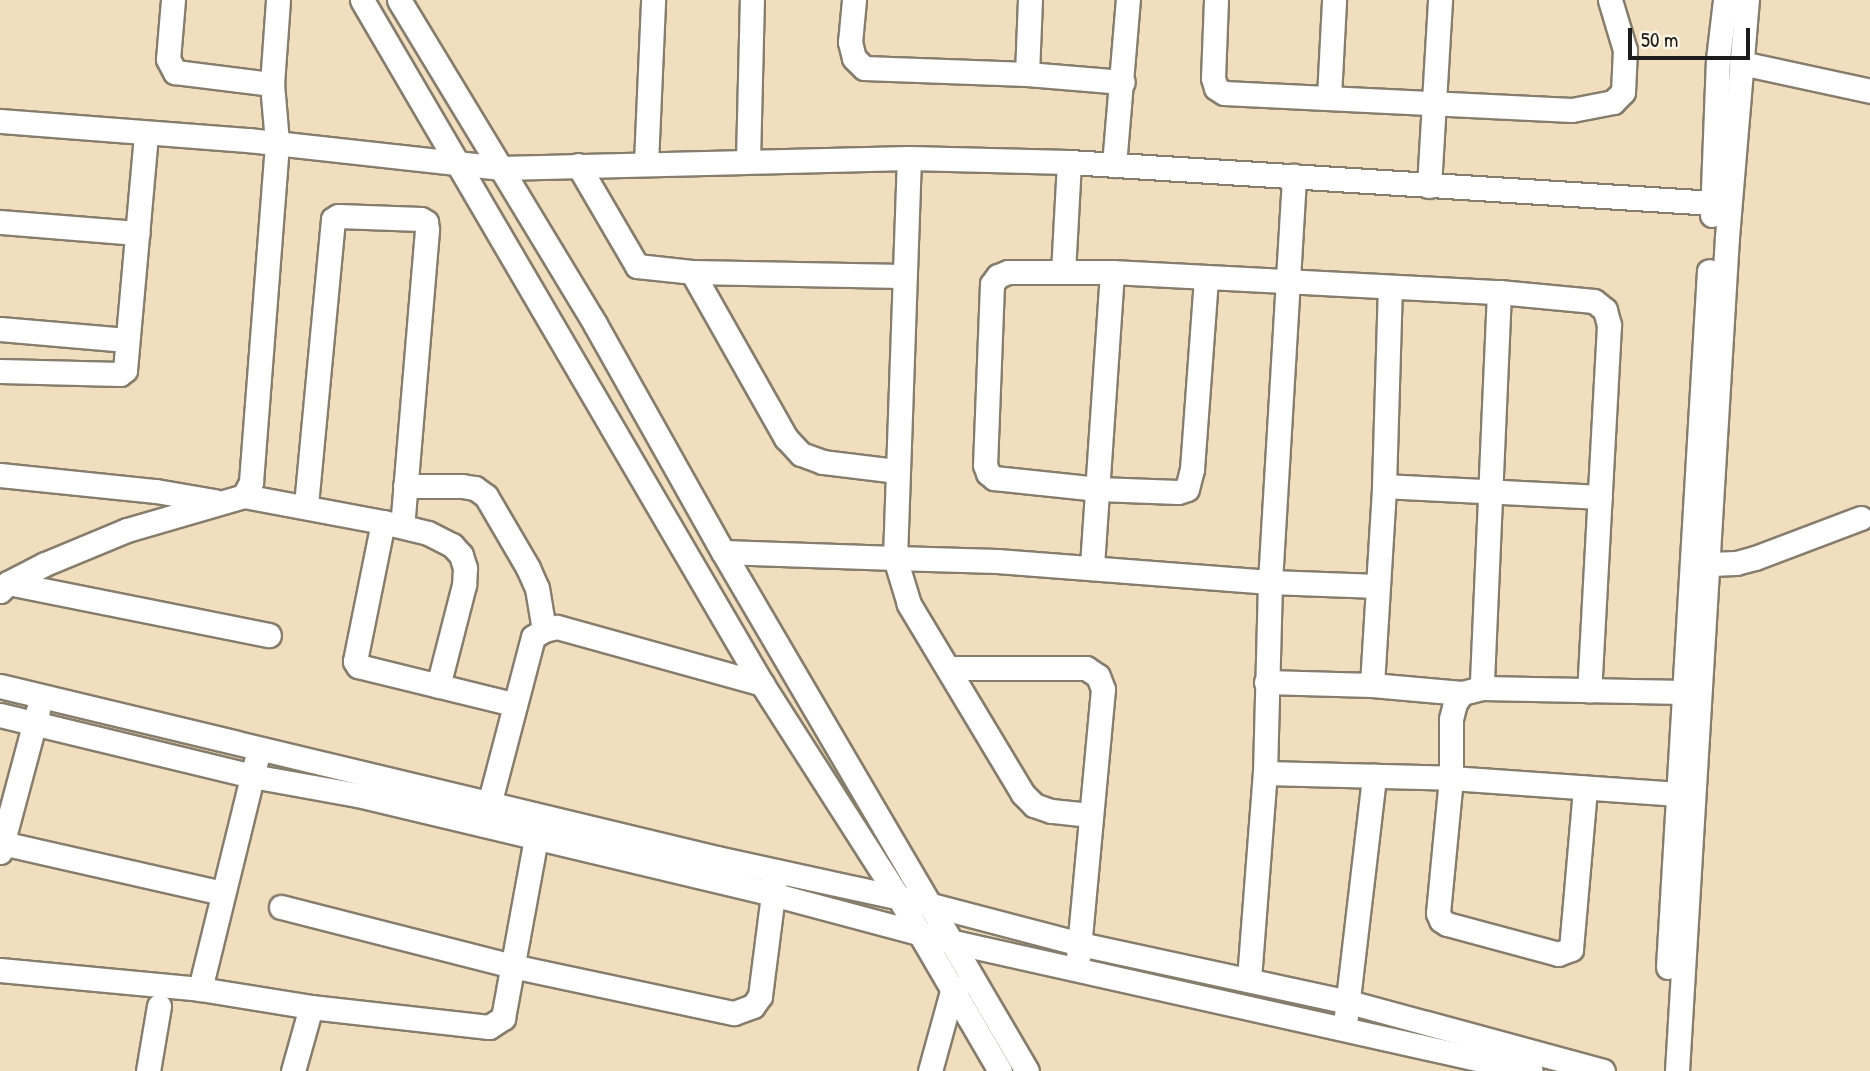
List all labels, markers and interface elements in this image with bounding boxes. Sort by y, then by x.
scale bar [1632,14,1755,58]
text: 50 m [1641,25,1678,54]

